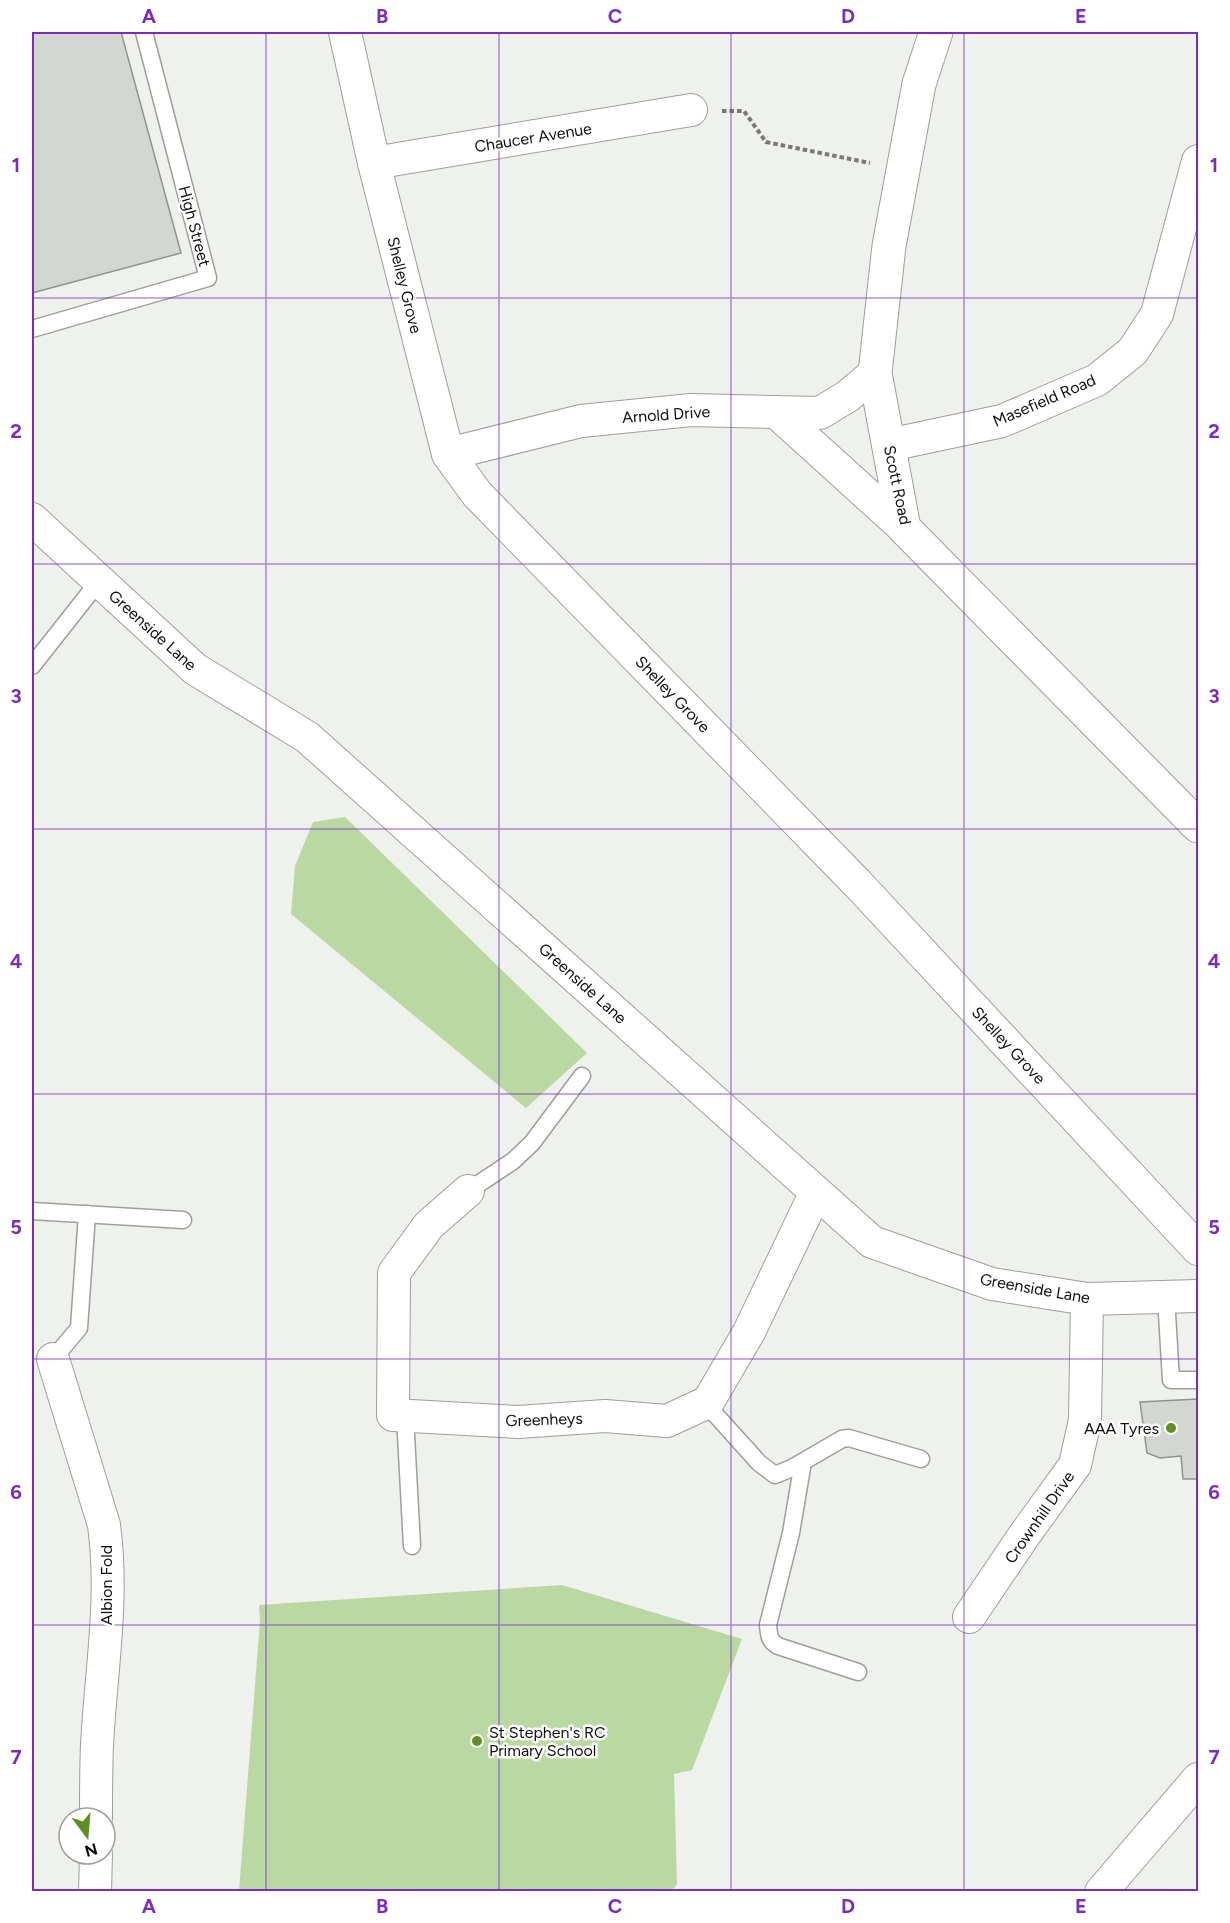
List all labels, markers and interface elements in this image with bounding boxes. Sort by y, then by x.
text: A [142,4,157,28]
text: B [376,4,388,28]
text: C [608,4,622,28]
text: D [841,4,855,28]
text: E [1075,4,1087,28]
street label: Chaucer Avenue [473,119,593,156]
text: 1 [12,153,20,177]
text: 1 [1210,153,1218,177]
street label: High Street [175,184,214,269]
street label: Shelley Grove [383,235,426,336]
street label: Masefield Road [990,370,1098,431]
street label: Arnold Drive [621,402,711,427]
text: 2 [10,419,22,443]
text: 2 [1208,419,1220,443]
street label: Scott Road [880,444,915,527]
street label: Greenside Lane [105,586,201,675]
street label: Shelley Grove [631,652,714,737]
text: 3 [10,684,22,708]
text: 3 [1208,684,1220,708]
street label: Greenside Lane [535,939,631,1028]
text: 4 [10,949,23,973]
text: 4 [1208,949,1221,973]
street label: Shelley Grove [968,1003,1049,1088]
text: 5 [10,1215,22,1239]
text: 5 [1208,1215,1220,1239]
street label: Greenside Lane [978,1269,1092,1308]
street label: Greenheys [505,1409,583,1430]
place label: AAA Tyres [1084,1419,1159,1438]
marker: AAA Tyres [1164,1421,1178,1435]
street label: Crownhill Drive [1001,1467,1078,1567]
text: 6 [10,1480,22,1504]
text: 6 [1208,1480,1220,1504]
street label: Albion Fold [97,1545,116,1625]
place label: St Stephen's RC Primary School [489,1723,606,1760]
marker: St Stephen's RC Primary School [470,1734,484,1748]
text: 7 [10,1745,22,1769]
text: 7 [1208,1745,1220,1769]
north arrow [57,1806,117,1866]
text: N [82,1839,100,1861]
text: A [142,1894,157,1918]
text: B [376,1894,388,1918]
text: C [608,1894,622,1918]
text: D [841,1894,855,1918]
text: E [1075,1894,1087,1918]

